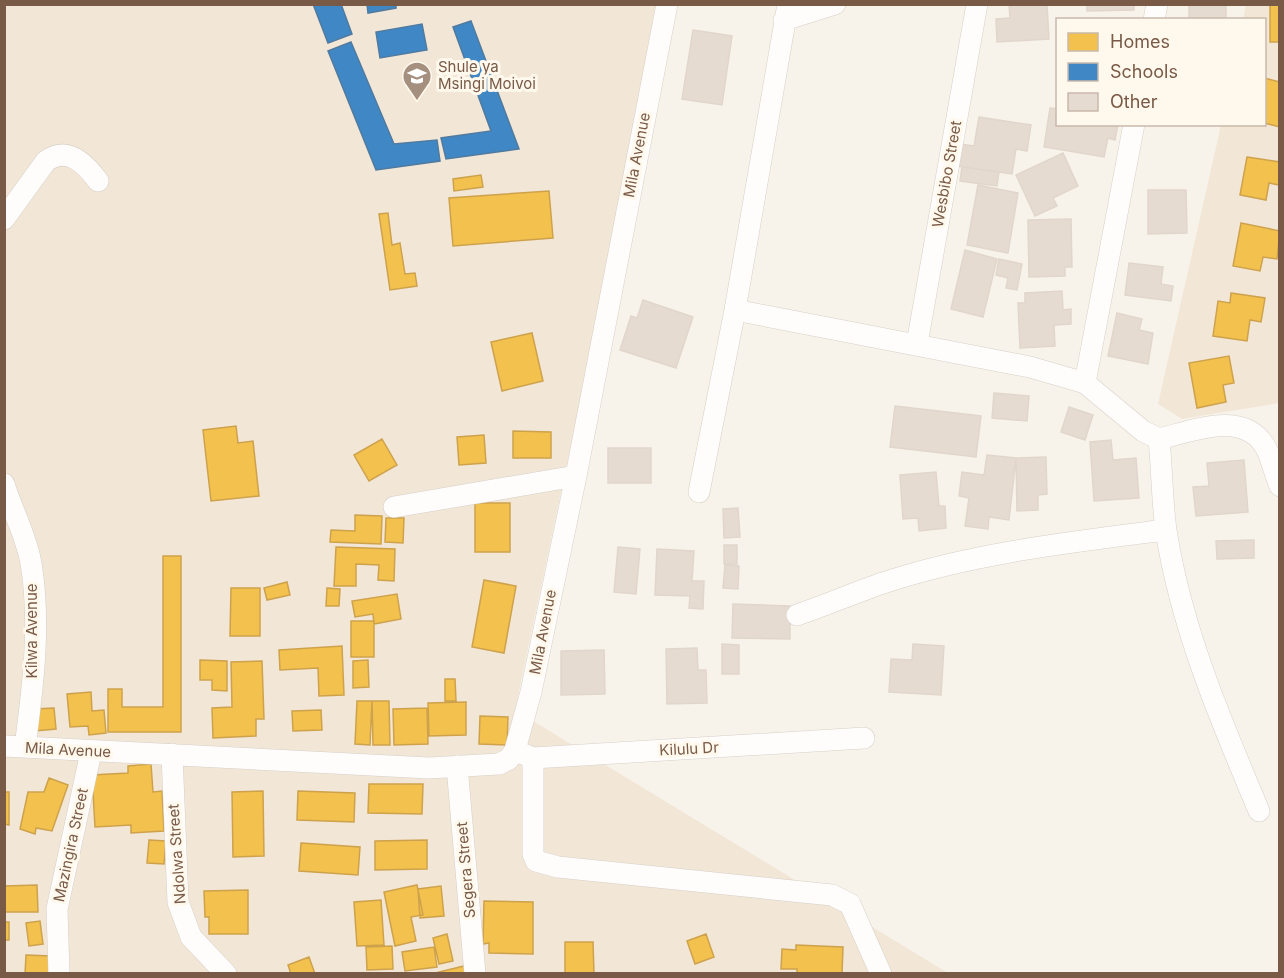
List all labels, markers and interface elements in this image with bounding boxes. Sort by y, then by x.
legend [1056,18,1266,126]
text: Homes [1110,31,1170,52]
place label: Shule ya Msingi Moivoi [438,57,536,93]
school or university icon: Shule ya Msingi Moivoi [401,60,433,102]
text: Schools [1110,61,1178,82]
text: Other [1110,91,1158,112]
street label: Mila Avenue [619,111,654,199]
street label: Wesbibo Street [928,119,965,229]
street label: Kilwa Avenue [22,583,41,679]
street label: Mila Avenue [525,588,560,676]
street label: Kilulu Dr [659,737,720,760]
street label: Mila Avenue [25,738,112,761]
street label: Mazingira Street [49,786,92,904]
street label: Ndolwa Street [164,803,189,905]
street label: Segera Street [452,821,479,919]

